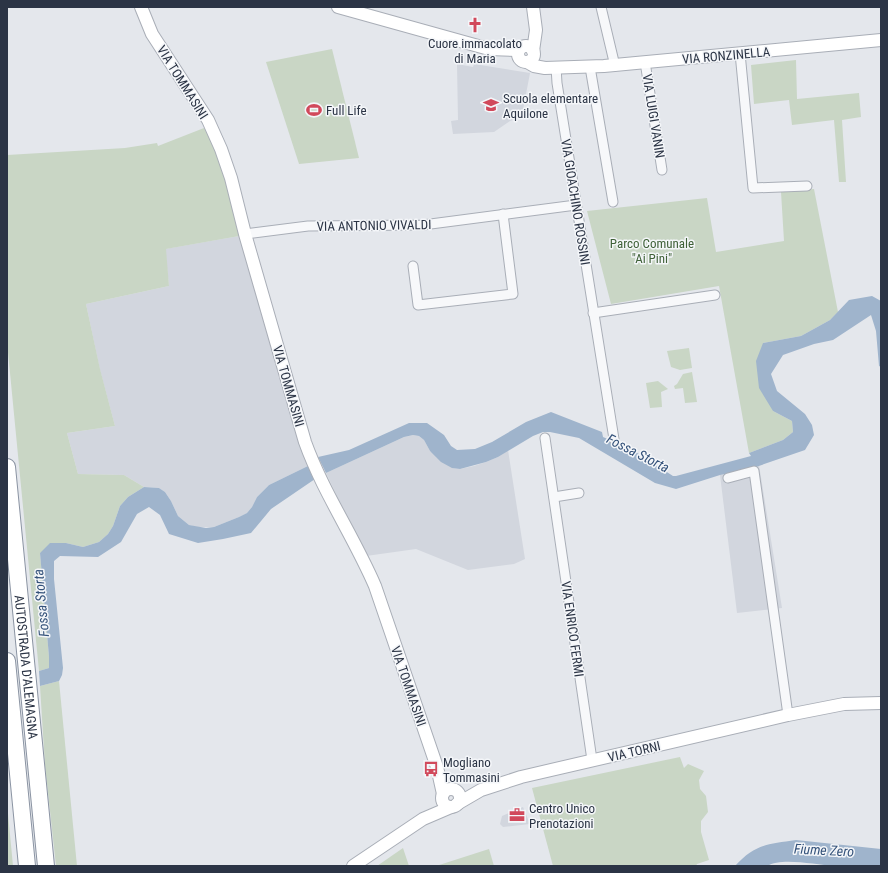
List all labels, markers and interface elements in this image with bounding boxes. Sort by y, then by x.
church icon: Cuore immacolato di Maria [466,16,484,34]
place label: Cuore immacolato di Maria [428,36,522,66]
street label: VIA TOMMASINI [154,43,211,122]
street label: VIA RONZINELLA [681,44,771,67]
street label: VIA LUIGI VANIN [639,73,668,159]
place label: Scuola elementare Aquilone [503,91,598,121]
school or university icon: Scuola elementare Aquilone [482,96,500,114]
sports icon: Full Life [305,101,323,119]
place label: Full Life [326,103,367,118]
street label: VIA GIOACHINO ROSSINI [558,138,593,266]
street label: VIA ANTONIO VIVALDI [317,217,431,234]
park label: Parco Comunale "Ai Pini" [610,236,694,266]
street label: VIA TOMMASINI [270,344,307,428]
water label: Fossa Storta [604,430,672,476]
water label: Fossa Storta [30,568,52,638]
street label: VIA ENRICO FERMI [558,580,587,678]
street label: AUTOSTRADA D'ALEMAGNA [12,594,41,740]
street label: VIA TOMMASINI [388,644,429,728]
street label: VIA TORNI [606,738,662,765]
place label: Mogliano Tommasini [443,755,500,785]
bus stop icon: Mogliano Tommasini [422,760,440,778]
place label: Centro Unico Prenotazioni [529,801,595,831]
office icon: Centro Unico Prenotazioni [508,806,526,824]
water label: Fiume Zero [794,840,855,860]

